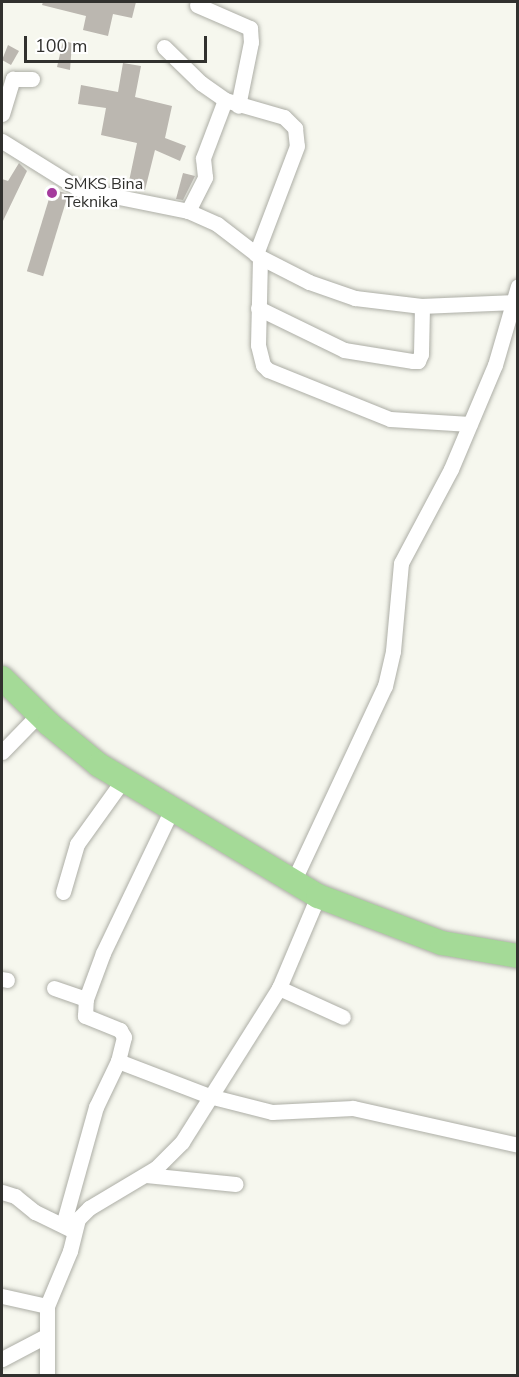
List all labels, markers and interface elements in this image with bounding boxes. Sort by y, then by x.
scale bar [27,24,210,62]
text: 100 m [35,34,87,58]
place label: SMKS Bina Teknika [64,174,143,212]
marker: SMKS Bina Teknika [45,186,59,200]

